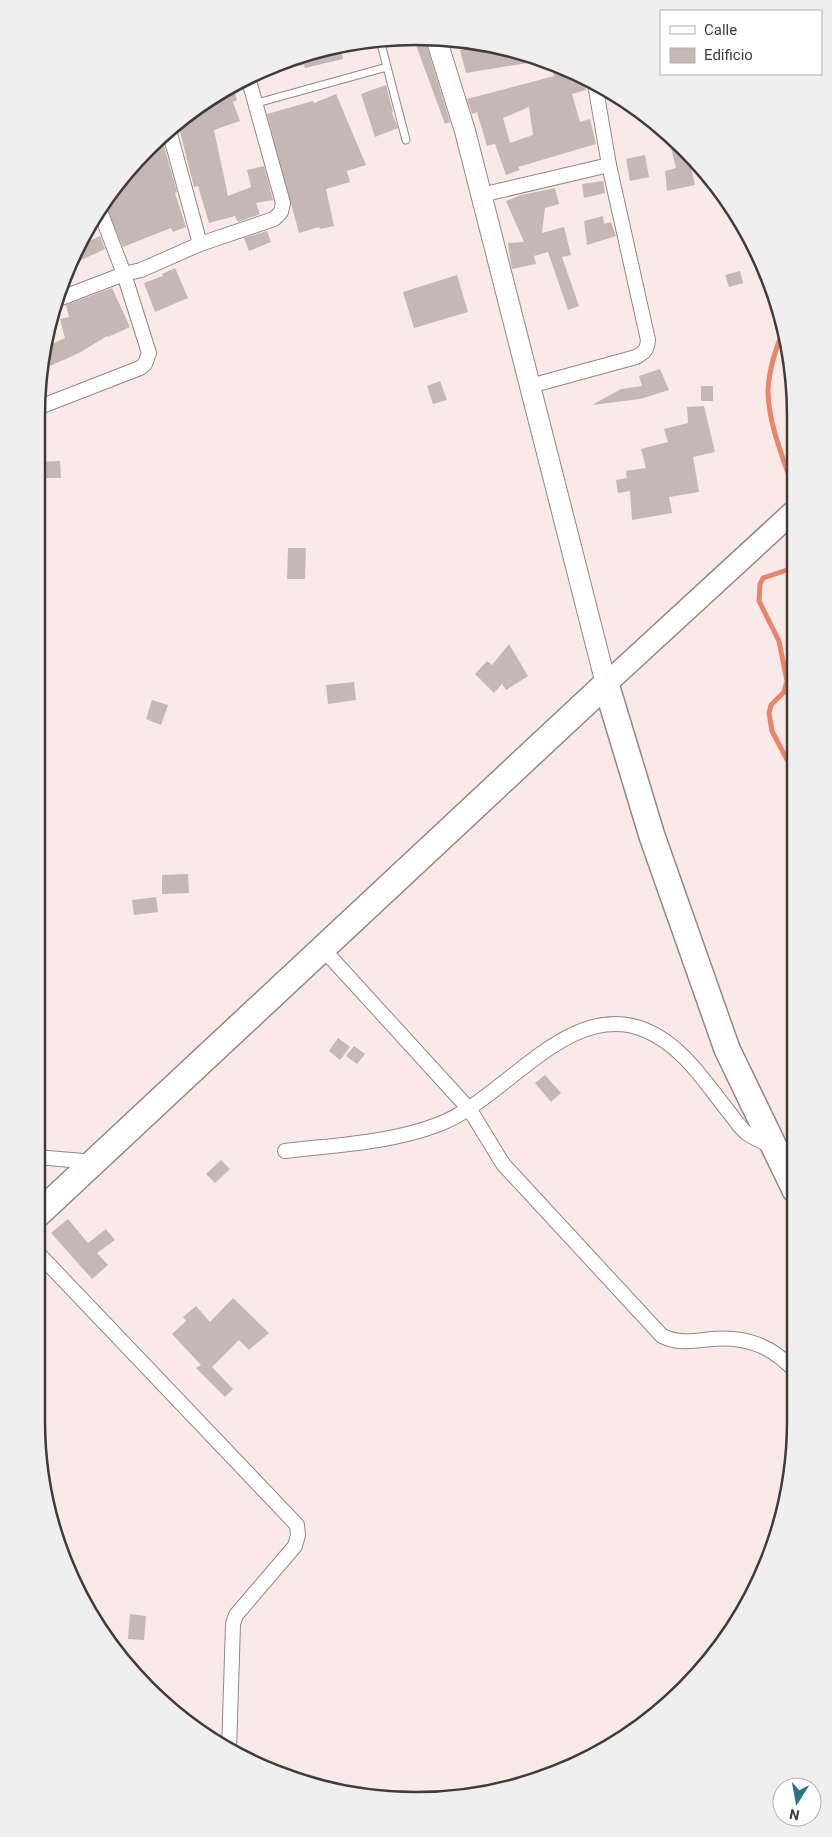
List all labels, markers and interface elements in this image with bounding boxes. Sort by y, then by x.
legend [660,10,822,75]
text: Calle [704,21,737,39]
text: Edificio [704,46,753,64]
north arrow [772,1777,822,1827]
text: N [788,1806,801,1824]

